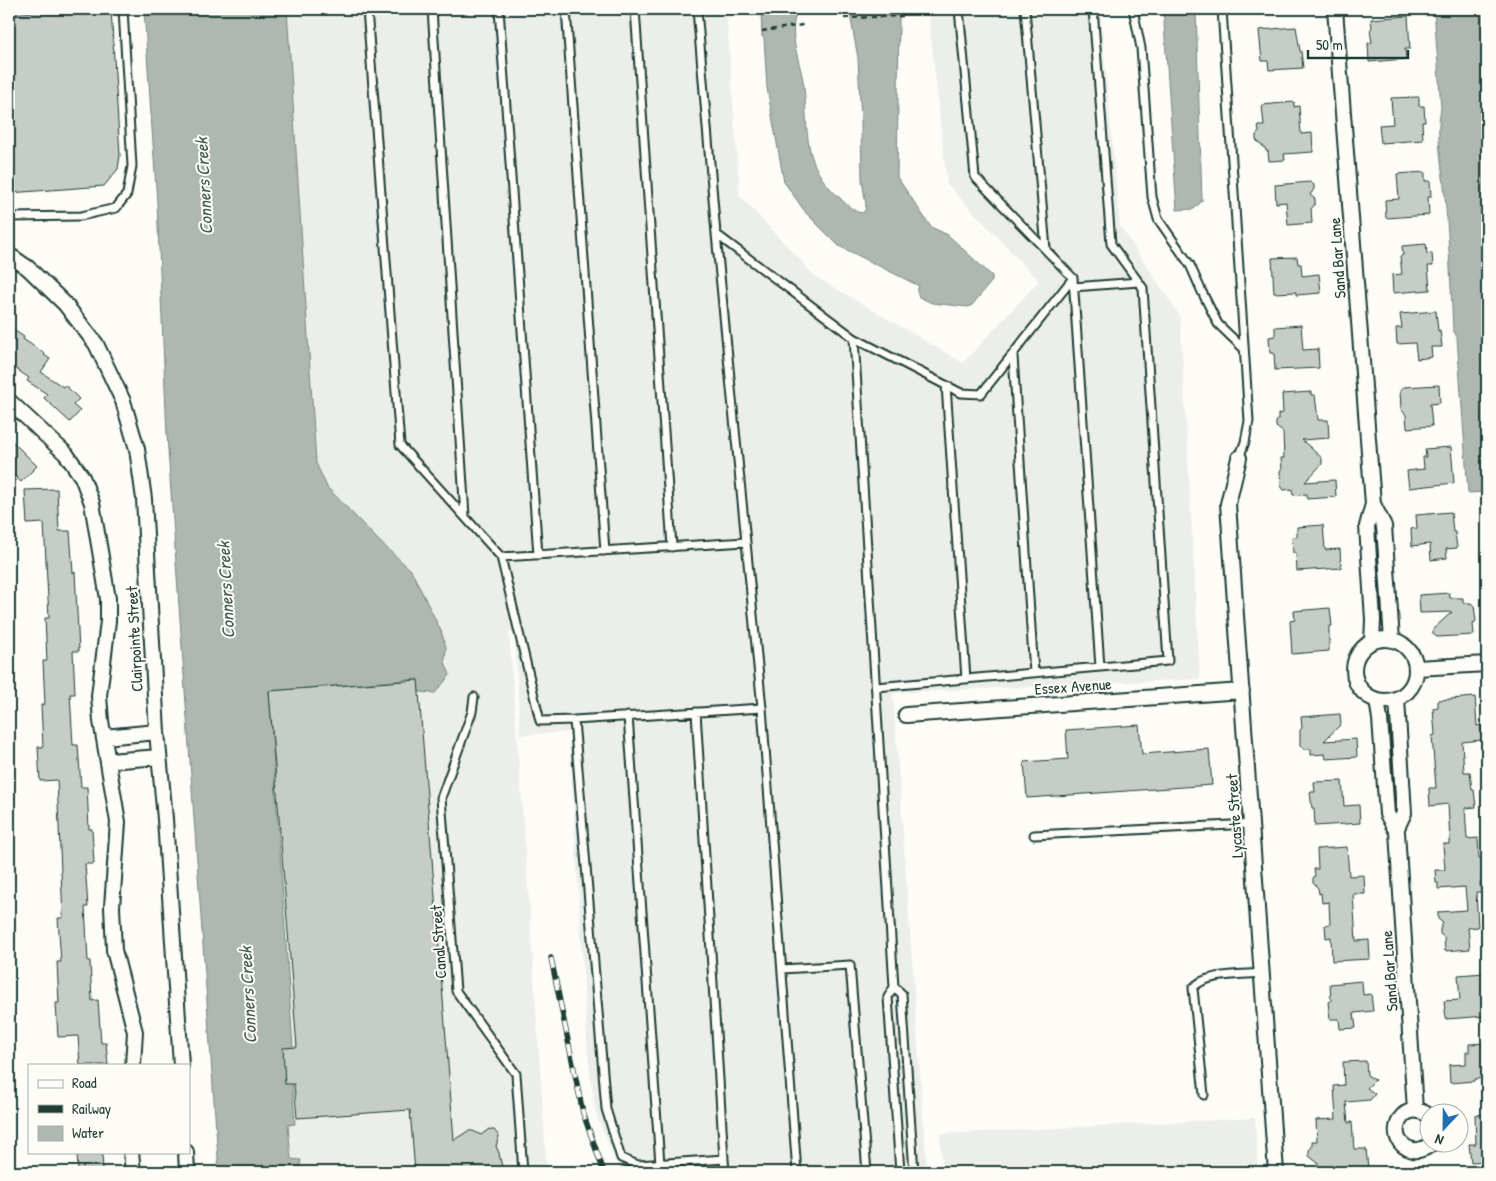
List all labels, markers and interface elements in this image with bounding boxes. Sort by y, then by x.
scale bar [1308,28,1408,60]
text: 50 m [1316,34,1343,55]
water label: Conners Creek [188,135,219,235]
street label: Sand Bar Lane [1323,216,1351,299]
water label: Conners Creek [210,539,241,639]
street label: Clairpointe Street [120,585,148,692]
street label: Essex Avenue [1034,672,1113,700]
street label: Lycaste Street [1220,773,1248,859]
street label: Canal Street [424,904,452,980]
street label: Sand Bar Lane [1375,929,1403,1012]
water label: Conners Creek [232,944,263,1044]
legend [28,1064,190,1154]
text: Road [72,1072,97,1093]
text: Railway [72,1098,111,1119]
north arrow [1418,1104,1468,1154]
text: Water [72,1122,104,1143]
text: N [1431,1130,1446,1151]

